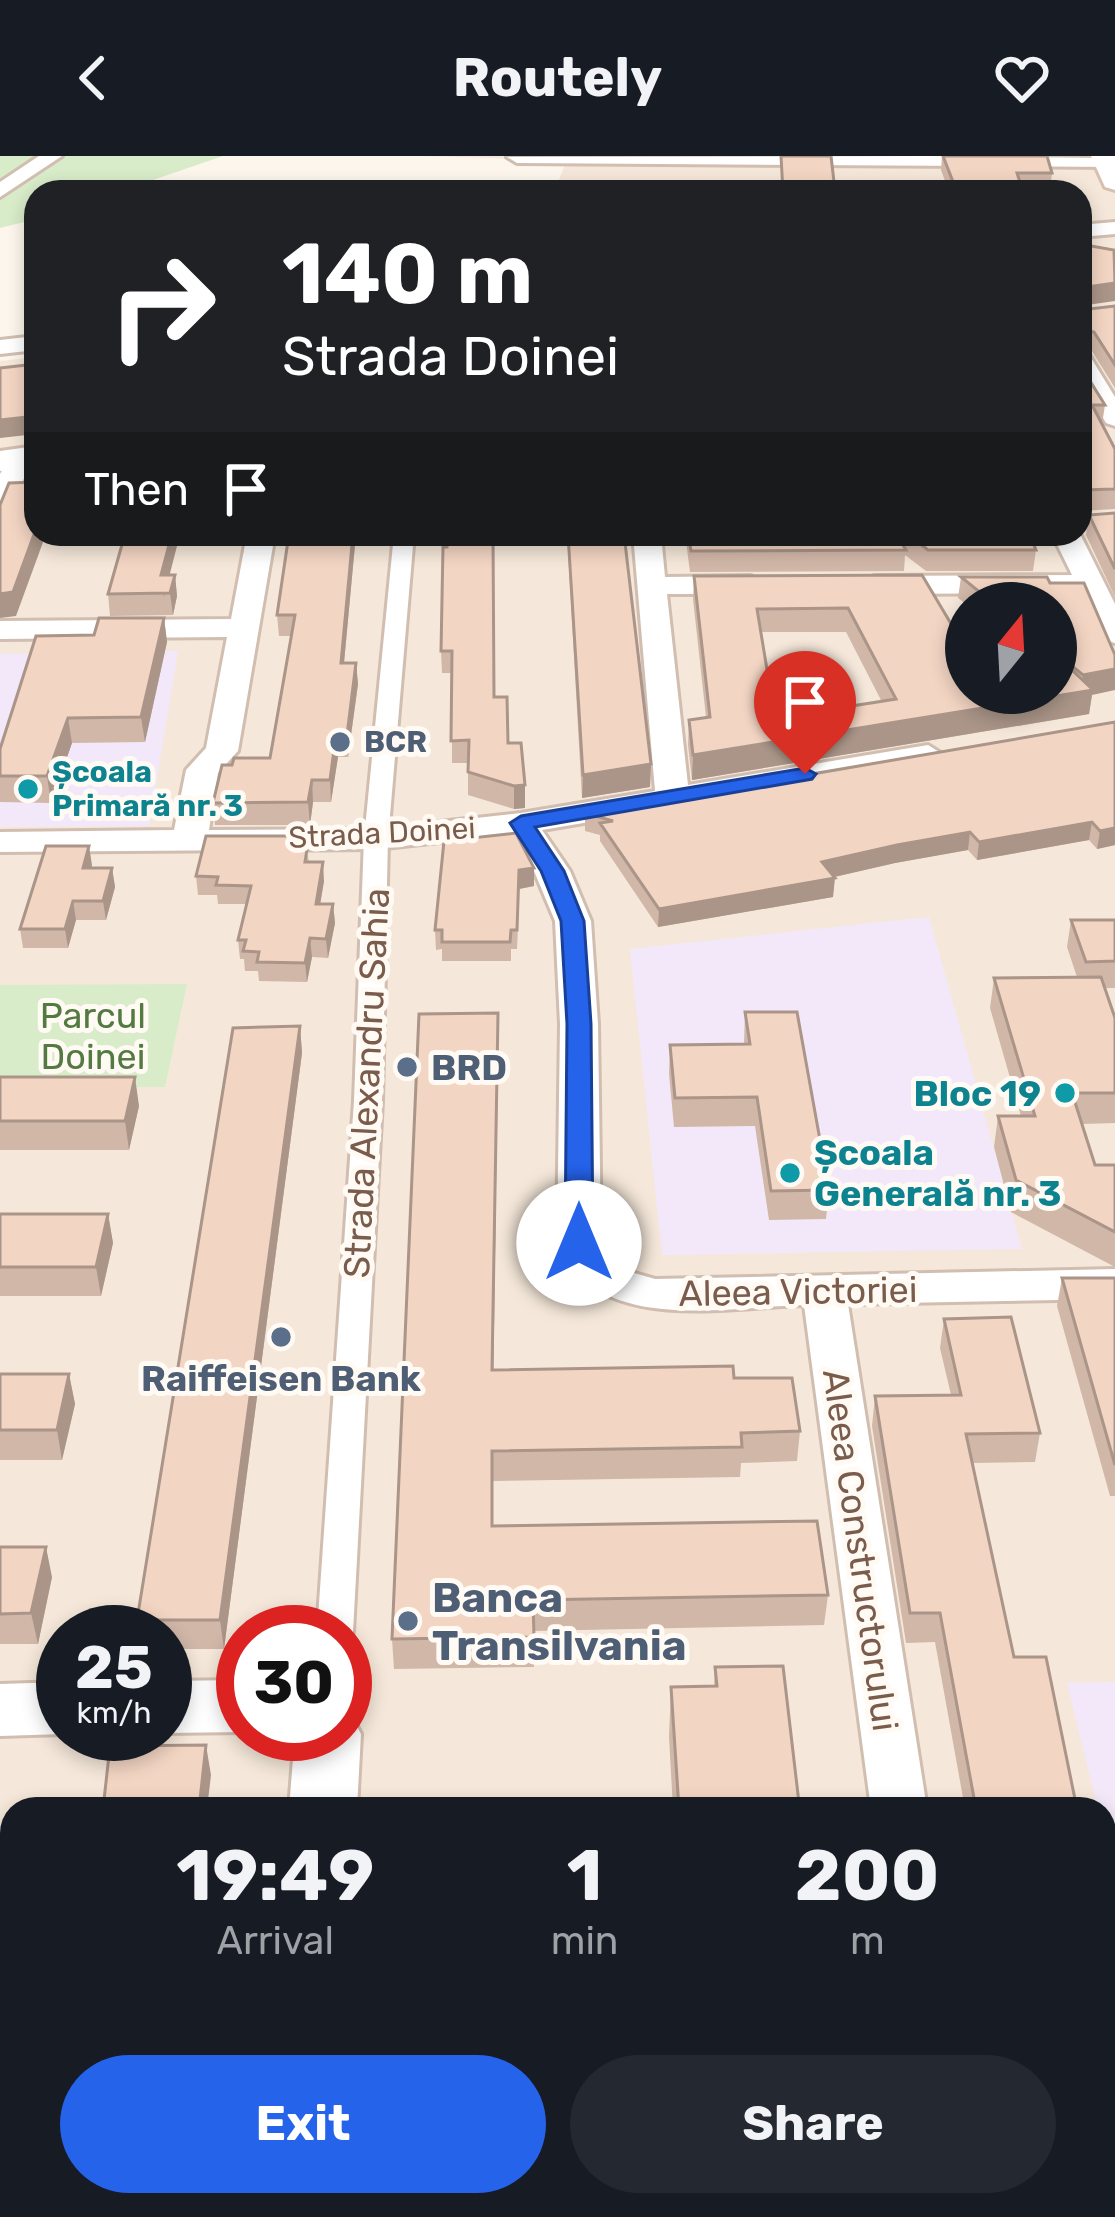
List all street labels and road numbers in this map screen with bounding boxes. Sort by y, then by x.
street label: Strada Doinei [288,810,476,856]
street label: Strada Alexandru Sahia [335,887,398,1279]
street label: Aleea Victoriei [678,1268,918,1315]
street label: Aleea Constructorului [814,1366,907,1734]

